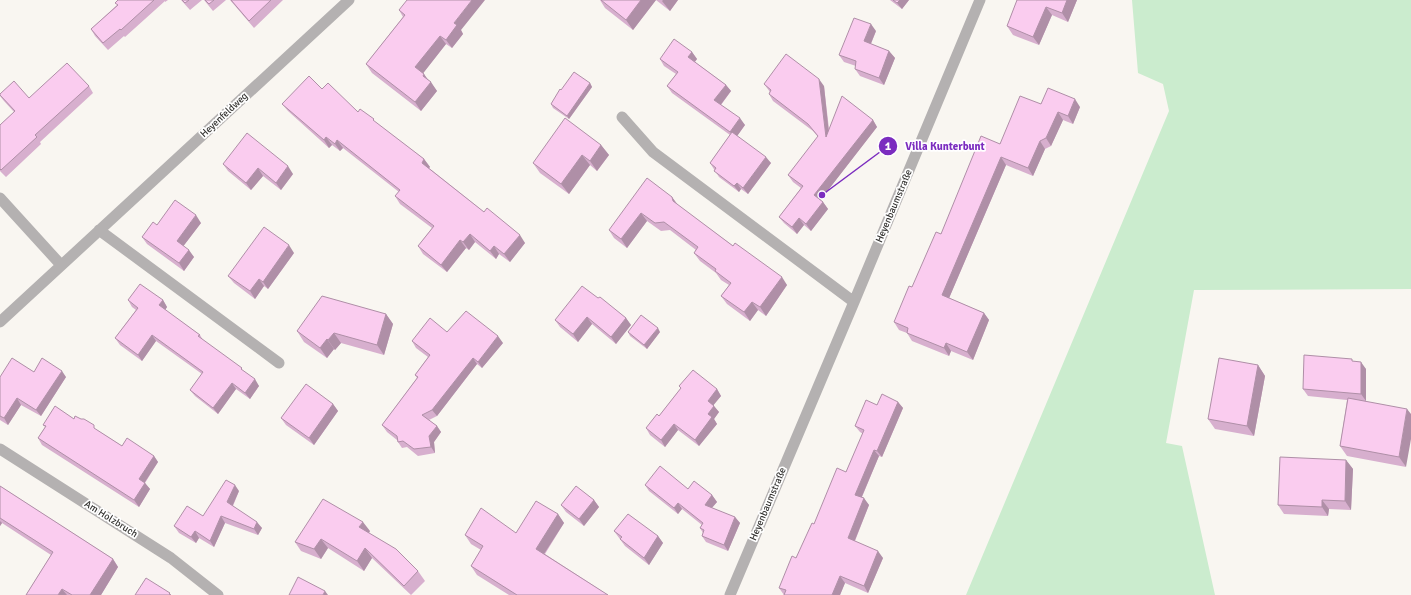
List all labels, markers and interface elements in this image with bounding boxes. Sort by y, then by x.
street label: Heyenfeldweg [198,90,250,140]
callout: Villa Kunterbunt [878,134,993,157]
text: 1 [885,139,892,154]
text: Villa Kunterbunt [905,140,985,153]
street label: Heyenbaumstraße [873,168,915,244]
street label: Heyenbaumstraße [747,466,789,542]
street label: Am Holzbruch [82,498,140,540]

